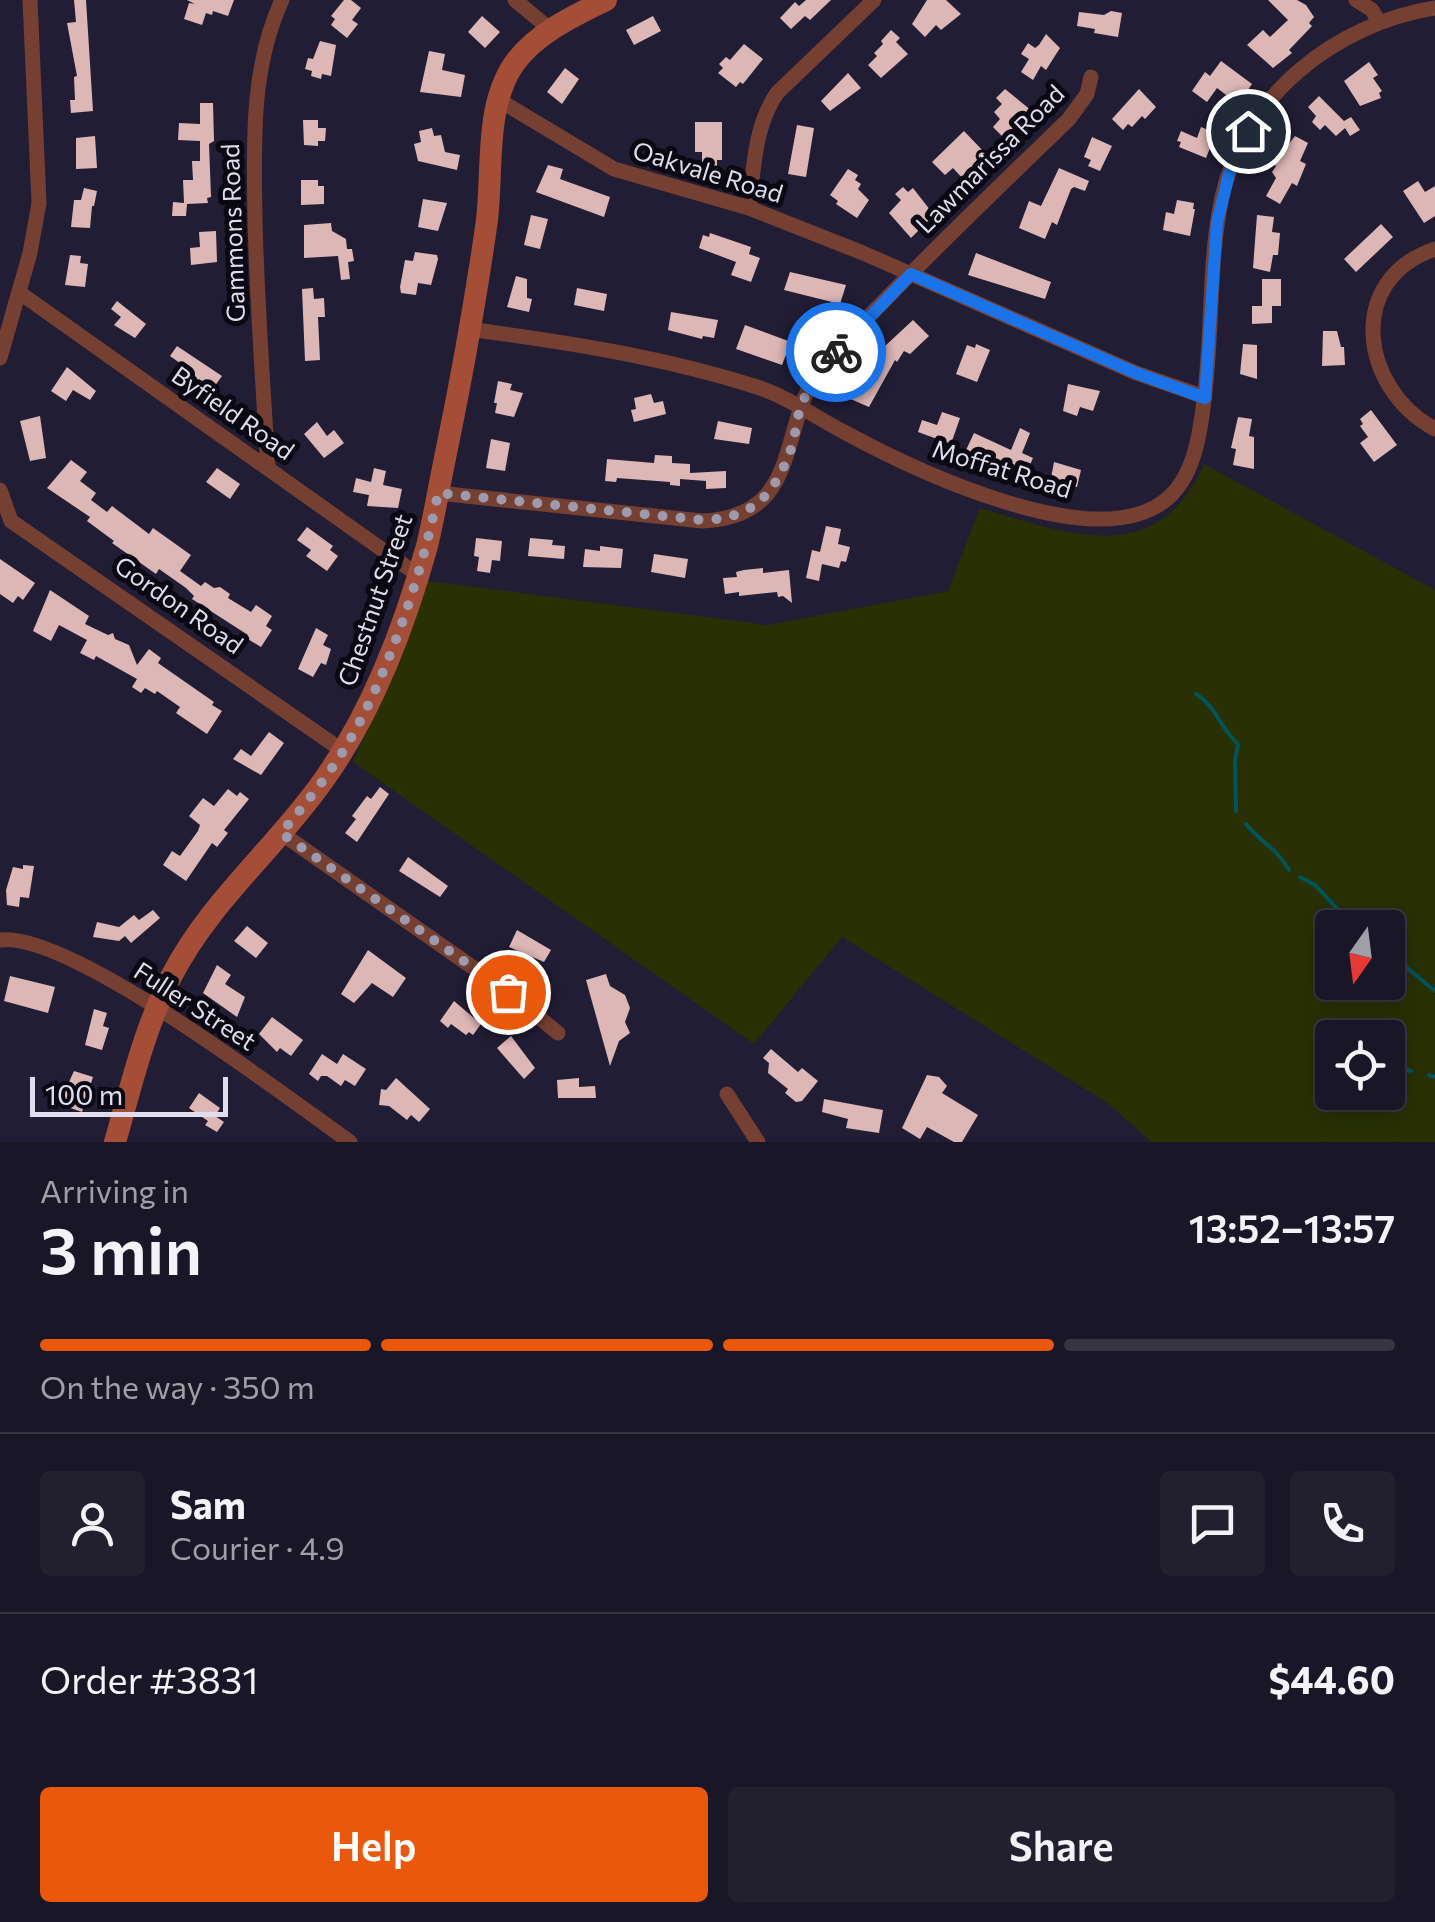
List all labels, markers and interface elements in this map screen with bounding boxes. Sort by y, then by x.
street label: Lawmarissa Road [909,78,1070,239]
pin [1206,89,1291,174]
icon: home [1221,104,1276,159]
street label: Oakvale Road [630,134,787,208]
street label: Gammons Road [214,143,250,323]
courier [786,302,886,402]
icon: bike [809,325,864,380]
street label: Byfield Road [167,359,300,465]
street label: Moffat Road [929,433,1076,503]
street label: Chestnut Street [331,510,418,690]
street label: Gordon Road [110,549,249,659]
north arrow [1315,910,1405,1000]
map controls [1315,910,1405,1110]
pin [466,950,551,1035]
street label: Fuller Street [129,955,262,1056]
icon: bag [481,965,536,1020]
button: locate [1315,1020,1405,1110]
scale bar [30,1072,228,1116]
text: 100 m [45,1077,123,1111]
text: Arriving in [40,1170,189,1210]
text: 13:52–13:57 [1189,1204,1395,1251]
text: 3 min [40,1208,202,1287]
text: On the way · 350 m [40,1366,315,1406]
button: person [40,1471,145,1576]
button: chat [1160,1471,1265,1576]
button: phone [1290,1471,1395,1576]
text: Sam [170,1480,246,1527]
text: Courier · 4.9 [170,1527,345,1567]
text: Order #3831 [40,1655,259,1702]
text: $44.60 [1268,1655,1395,1702]
button: Help [40,1787,708,1902]
button: Share [728,1787,1395,1902]

